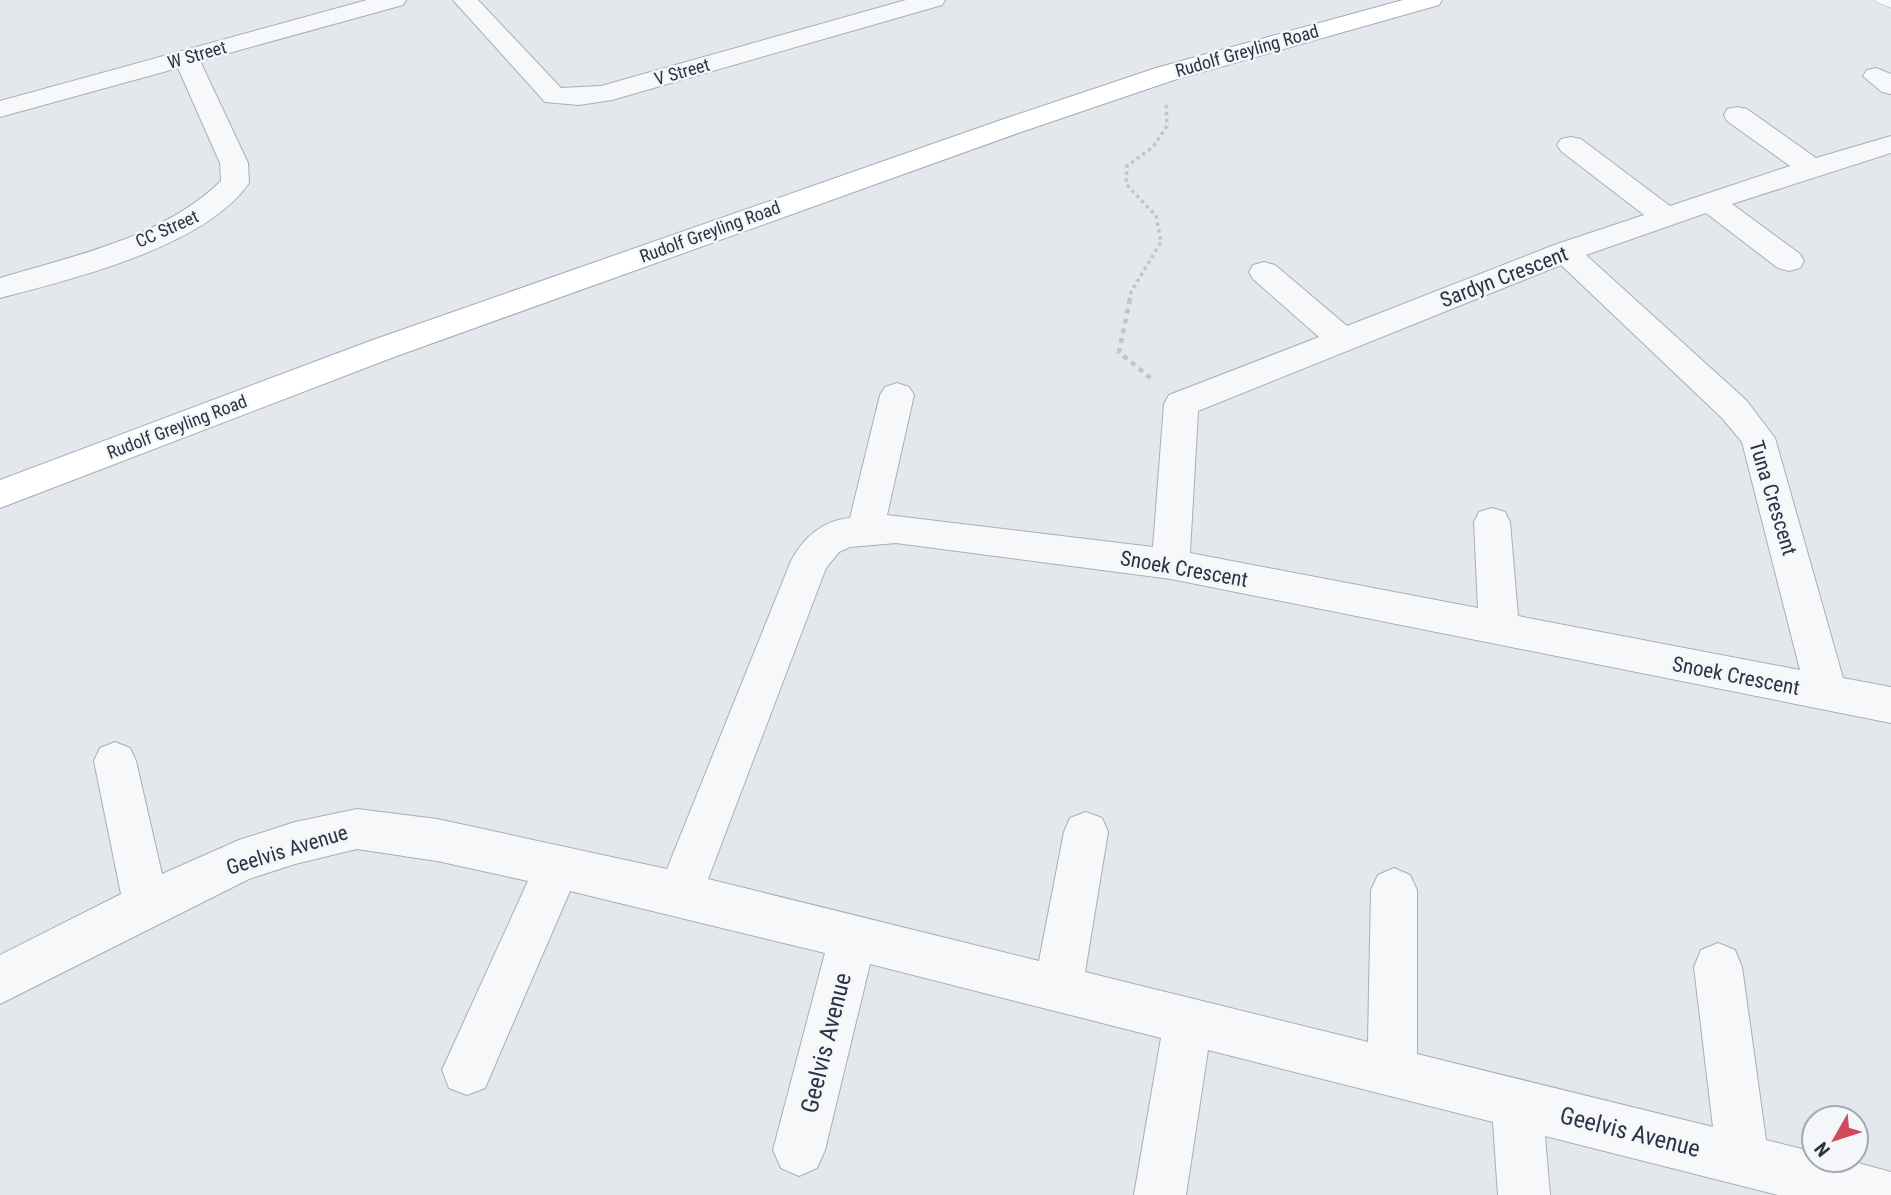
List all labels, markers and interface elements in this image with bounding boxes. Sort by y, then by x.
street label: Rudolf Greyling Road [1173,20,1321,81]
street label: W Street [165,36,229,73]
street label: V Street [652,54,712,89]
street label: Rudolf Greyling Road [637,196,783,267]
street label: CC Street [132,205,202,252]
street label: Sardyn Crescent [1437,242,1571,312]
street label: Rudolf Greyling Road [104,390,250,463]
street label: Tuna Crescent [1744,438,1802,558]
street label: Snoek Crescent [1118,546,1250,592]
street label: Snoek Crescent [1670,652,1802,700]
street label: Geelvis Avenue [223,820,351,880]
street label: Geelvis Avenue [795,970,857,1116]
street label: Geelvis Avenue [1557,1101,1703,1163]
north arrow [1800,1104,1870,1174]
text: N [1810,1138,1835,1161]

